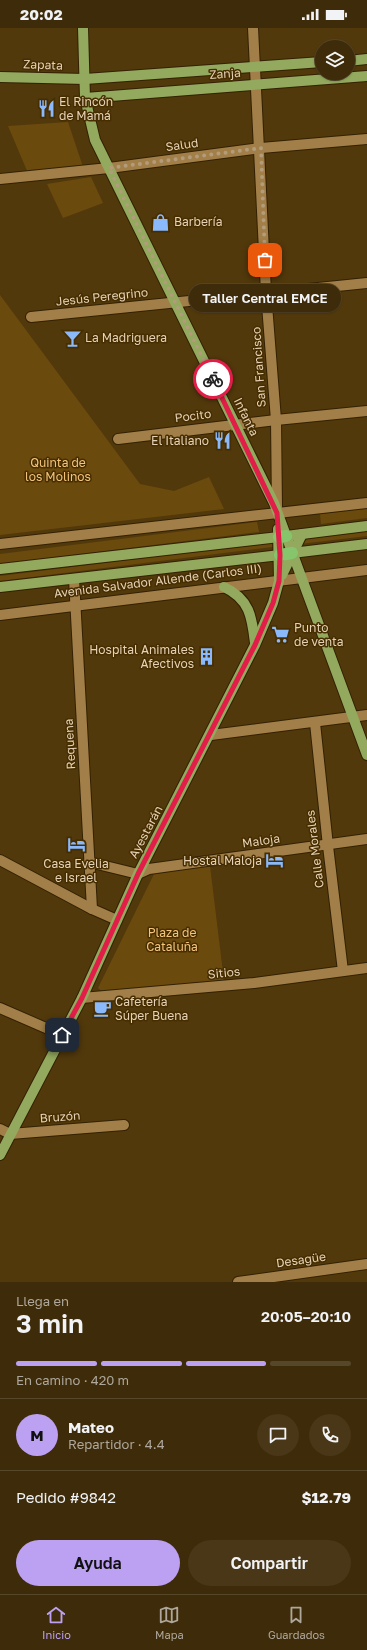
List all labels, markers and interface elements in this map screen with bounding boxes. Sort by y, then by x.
text: 20:02 [20,5,63,23]
map controls [315,40,355,80]
button: layers [315,40,355,80]
street label: Zapata [23,56,63,73]
street label: Zanja [209,65,241,82]
place label: El Rincón de Mamá [59,94,113,123]
restaurant icon: El Rincón de Mamá [36,99,56,119]
street label: Salud [165,135,199,154]
shop icon: Barbería [151,212,171,232]
place label: Barbería [174,214,223,229]
pin [248,243,282,277]
icon: bag [254,249,276,271]
street label: Jesús Peregrino [55,284,149,309]
callout: Taller Central EMCE [189,284,341,312]
text: Taller Central EMCE [202,290,328,306]
street label: San Francisco [248,326,269,408]
bar icon: La Madriguera [62,328,82,348]
place label: La Madriguera [85,330,167,345]
courier [193,359,233,399]
icon: bike [202,368,224,390]
street label: Infanta [231,395,262,438]
street label: Pocito [174,406,212,425]
restaurant icon: El Italiano [212,431,232,451]
place label: El Italiano [151,433,209,448]
park label: Quinta de los Molinos [25,455,91,484]
street label: Avenida Salvador Allende (Carlos III) [53,560,263,601]
place label: Punto de venta [294,620,344,649]
supermarket icon: Punto de venta [271,625,291,645]
place label: Hospital Animales Afectivos [89,642,194,671]
building icon: Hospital Animales Afectivos [197,647,217,667]
street label: Requena [61,718,78,770]
street label: Ayestarán [125,803,166,861]
street label: Calle Morales [302,809,327,889]
street label: Maloja [241,830,281,851]
hotel icon: Casa Evelia e Israel [66,835,86,855]
hotel icon: Hostal Maloja [265,851,285,871]
place label: Hostal Maloja [183,853,262,868]
place label: Casa Evelia e Israel [43,856,109,885]
park label: Plaza de Cataluña [146,925,198,954]
street label: Sitios [207,963,241,982]
place label: Cafetería Súper Buena [115,994,188,1023]
cafe icon: Cafetería Súper Buena [92,999,112,1019]
pin [45,1018,79,1052]
icon: home [51,1024,73,1046]
street label: Bruzón [39,1108,81,1125]
street label: Desagüe [275,1249,327,1270]
text: Llega en [16,1293,69,1309]
text: 20:05–20:10 [261,1307,351,1325]
text: 3 min [16,1308,84,1339]
text: En camino · 420 m [16,1372,129,1388]
button: chat [257,1414,299,1456]
button: phone [309,1414,351,1456]
text: Mateo [68,1418,114,1436]
text: M [30,1426,44,1444]
text: Repartidor · 4.4 [68,1436,165,1452]
text: Pedido #9842 [16,1488,116,1506]
text: $12.79 [302,1488,351,1506]
button: Ayuda [16,1540,180,1586]
button: Compartir [188,1540,351,1586]
tab: Inicio [42,1604,71,1641]
tab: Mapa [155,1604,184,1641]
tab: Guardados [268,1604,325,1641]

